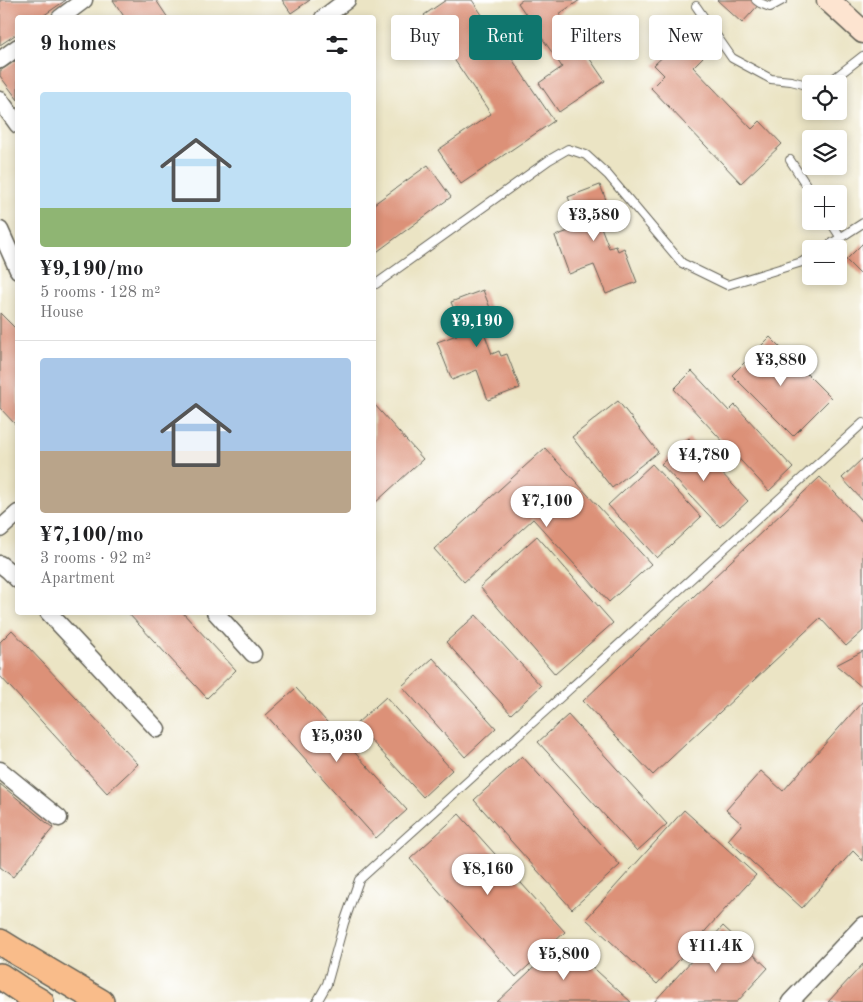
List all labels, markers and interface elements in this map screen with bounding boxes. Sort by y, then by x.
chip: Buy [391,15,459,60]
chip: Rent [469,15,542,60]
chip: Filters [552,15,639,60]
chip: New [649,15,722,60]
icon: filters [323,31,351,59]
text: 9 homes [40,34,116,55]
map controls [802,75,847,285]
button: locate [802,75,847,120]
icon: home [151,125,241,215]
button: layers [802,130,847,175]
button: + [802,185,847,230]
pin: ¥3,580 [553,200,635,242]
text: ¥3,580 [569,208,619,224]
button: − [802,240,847,285]
text: ¥9,190/mo [40,259,144,280]
text: 5 rooms · 128 m² [40,285,160,301]
text: House [40,305,83,321]
pin: ¥9,190 [436,306,518,348]
text: ¥9,190 [452,314,502,330]
pin: ¥3,880 [740,344,822,387]
text: ¥3,880 [756,353,806,369]
icon: home [151,390,241,480]
pin: ¥4,780 [663,440,745,482]
text: ¥4,780 [679,448,729,464]
pin: ¥7,100 [506,486,588,528]
text: ¥7,100 [522,494,572,510]
text: ¥7,100/mo [40,525,144,546]
text: 3 rooms · 92 m² [40,551,151,567]
text: Apartment [40,571,115,587]
pin: ¥5,030 [296,720,378,763]
text: ¥5,030 [312,729,362,745]
pin: ¥8,160 [447,854,529,896]
text: ¥8,160 [463,862,513,878]
pin: ¥11.4K [675,930,757,973]
pin: ¥5,800 [523,938,605,981]
text: ¥11.4K [689,939,743,955]
text: ¥5,800 [539,947,589,963]

